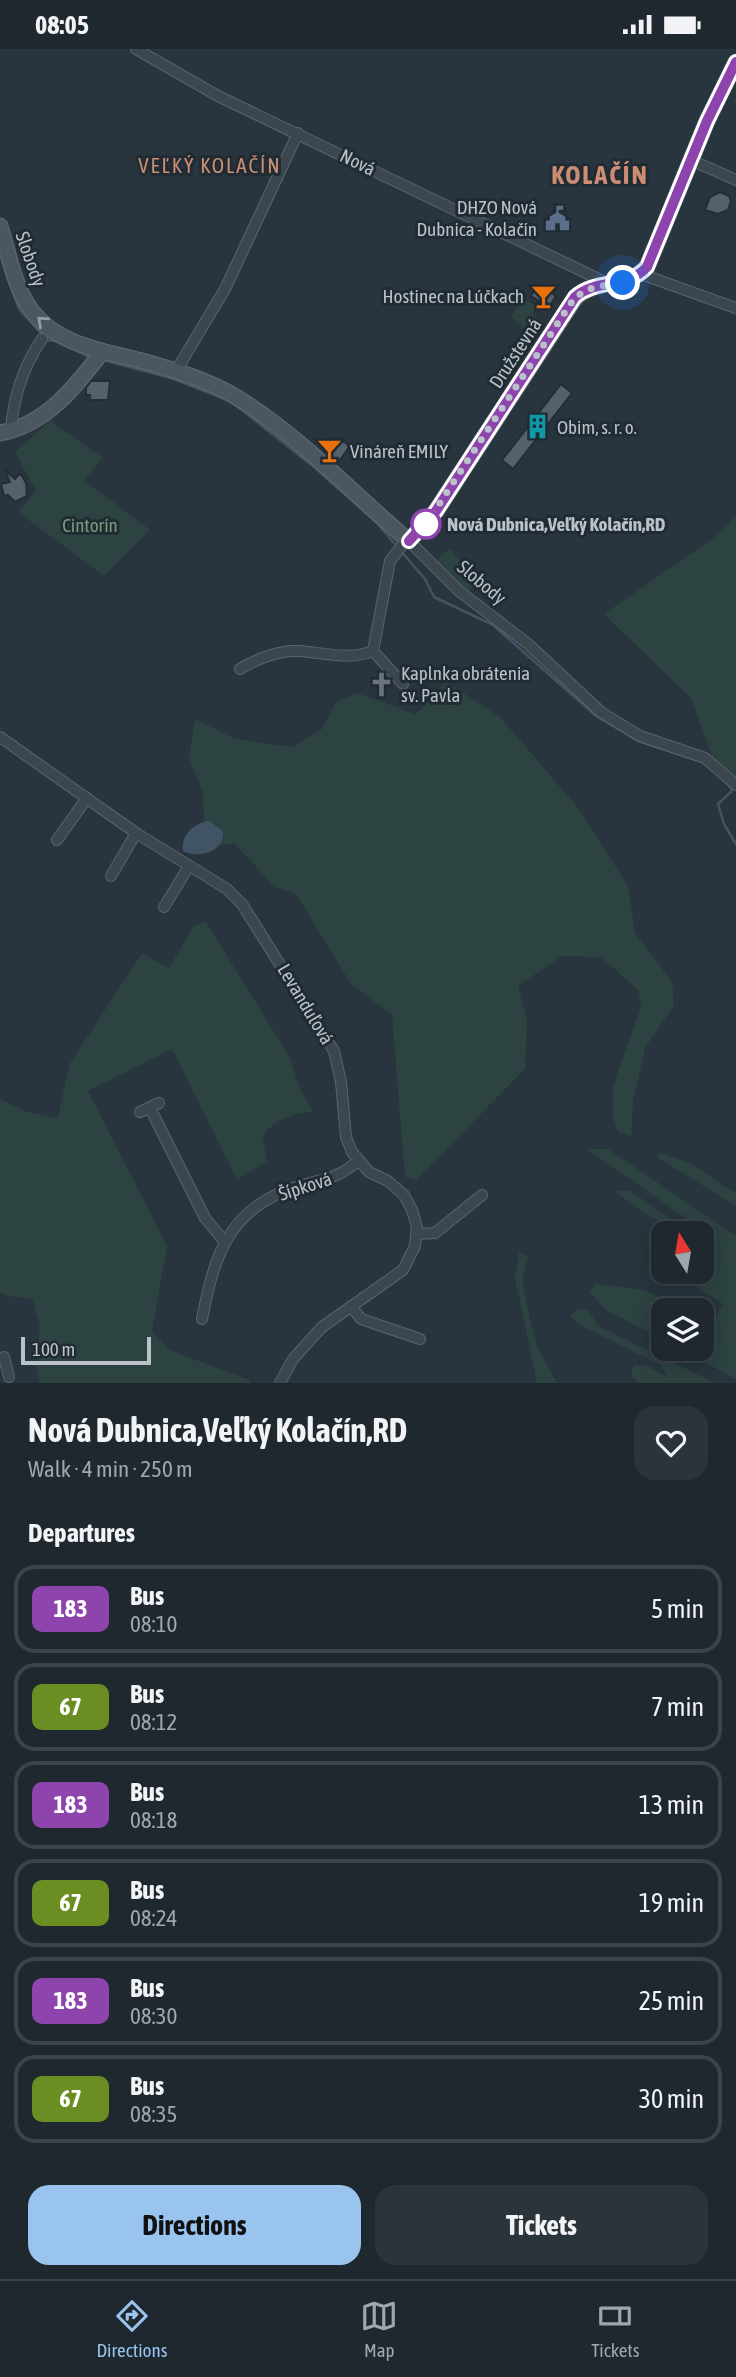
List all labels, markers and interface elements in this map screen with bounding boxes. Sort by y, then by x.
text: 08:05 [35,10,89,40]
street label: Nová [337,144,379,180]
district label: VEĽKÝ KOLAČÍN [138,153,282,177]
district label: KOLAČÍN [551,160,649,190]
place label: DHZO Nová Dubnica - Kolačín [416,196,537,240]
public building icon: DHZO Nová Dubnica - Kolačín [543,204,571,232]
street label: Slobody [11,229,51,289]
your location [605,265,640,300]
bar icon: Hostinec na Lúčkach [530,282,558,310]
place label: Hostinec na Lúčkach [382,285,524,307]
street label: Družstevná [484,314,546,392]
one-way arrow [37,317,50,329]
building icon: Obim, s. r. o. [523,413,551,441]
place label: Obim, s. r. o. [557,416,637,438]
bar icon: Vináreň EMILY [316,437,344,465]
place label: Vináreň EMILY [350,440,448,462]
marker: Nová Dubnica,Veľký Kolačín,RD [411,509,441,539]
place label: Nová Dubnica,Veľký Kolačín,RD [447,513,666,535]
park label: Cintorín [62,514,118,536]
street label: Slobody [453,555,511,609]
place label: Kaplnka obrátenia sv. Pavla [401,662,530,706]
church icon: Kaplnka obrátenia sv. Pavla [367,670,395,698]
street label: Levanduľová [273,960,339,1048]
street label: Šípková [276,1167,334,1205]
north arrow [651,1221,714,1285]
map controls [651,1221,714,1361]
button: layers [651,1298,714,1361]
scale bar [21,1334,150,1366]
text: 100 m [32,1338,75,1360]
button: heart [634,1406,708,1480]
text: Nová Dubnica,Veľký Kolačín,RD [28,1411,407,1449]
text: Walk · 4 min · 250 m [28,1456,192,1482]
text: Departures [28,1518,135,1548]
text: Bus [130,1581,164,1611]
text: 5 min [651,1594,704,1624]
text: 183 [54,1595,87,1622]
text: 08:10 [130,1611,177,1637]
text: Bus [130,1679,164,1709]
text: 7 min [651,1692,704,1722]
text: 67 [59,1693,82,1720]
text: 08:12 [130,1709,177,1735]
text: Bus [130,1777,164,1807]
text: 13 min [639,1790,704,1820]
text: 183 [54,1791,87,1818]
text: 08:18 [130,1807,177,1833]
text: Bus [130,1875,164,1905]
text: 19 min [639,1888,704,1918]
text: 67 [59,1889,82,1916]
text: 08:24 [130,1905,177,1931]
text: Bus [130,1973,164,2003]
text: 25 min [639,1986,704,2016]
text: 183 [54,1987,87,2014]
text: 08:30 [130,2003,177,2029]
text: Bus [130,2071,164,2101]
text: 30 min [639,2084,704,2114]
text: 67 [59,2085,82,2112]
text: 08:35 [130,2101,177,2127]
button: Directions [28,2185,361,2265]
button: Tickets [375,2185,708,2265]
tab: Directions [96,2297,167,2361]
tab: Map [360,2297,398,2361]
tab: Tickets [591,2297,639,2361]

